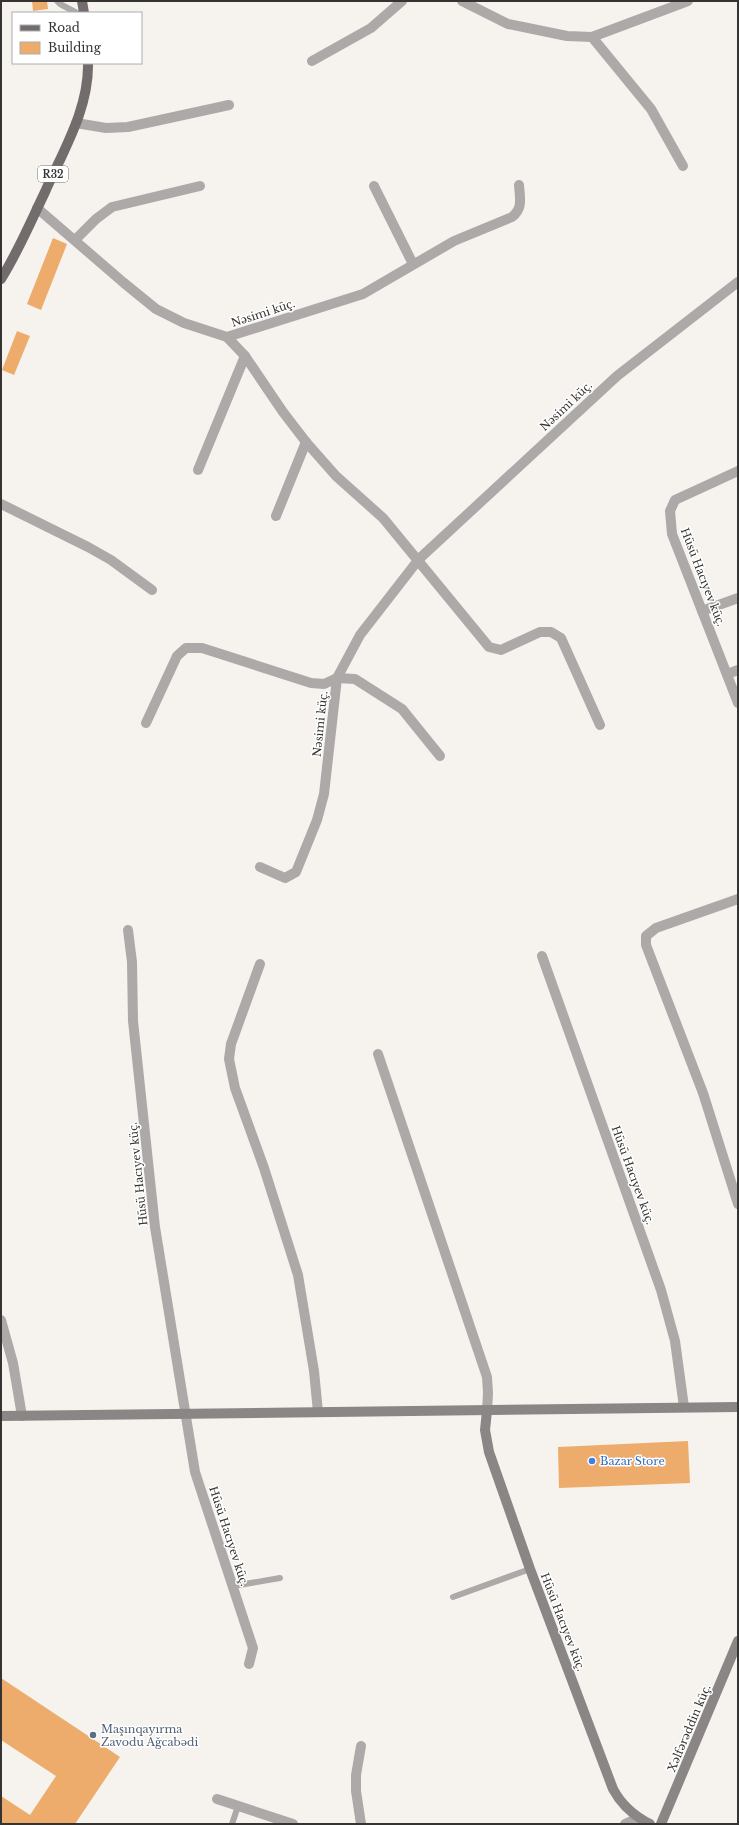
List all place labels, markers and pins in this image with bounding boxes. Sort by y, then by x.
place label: Bazar Store [600,1454,665,1468]
marker: Bazar Store [587,1456,597,1466]
place label: Maşınqayırma Zavodu Ağcabədi [101,1722,198,1749]
marker: Maşınqayırma Zavodu Ağcabədi [88,1730,98,1740]

